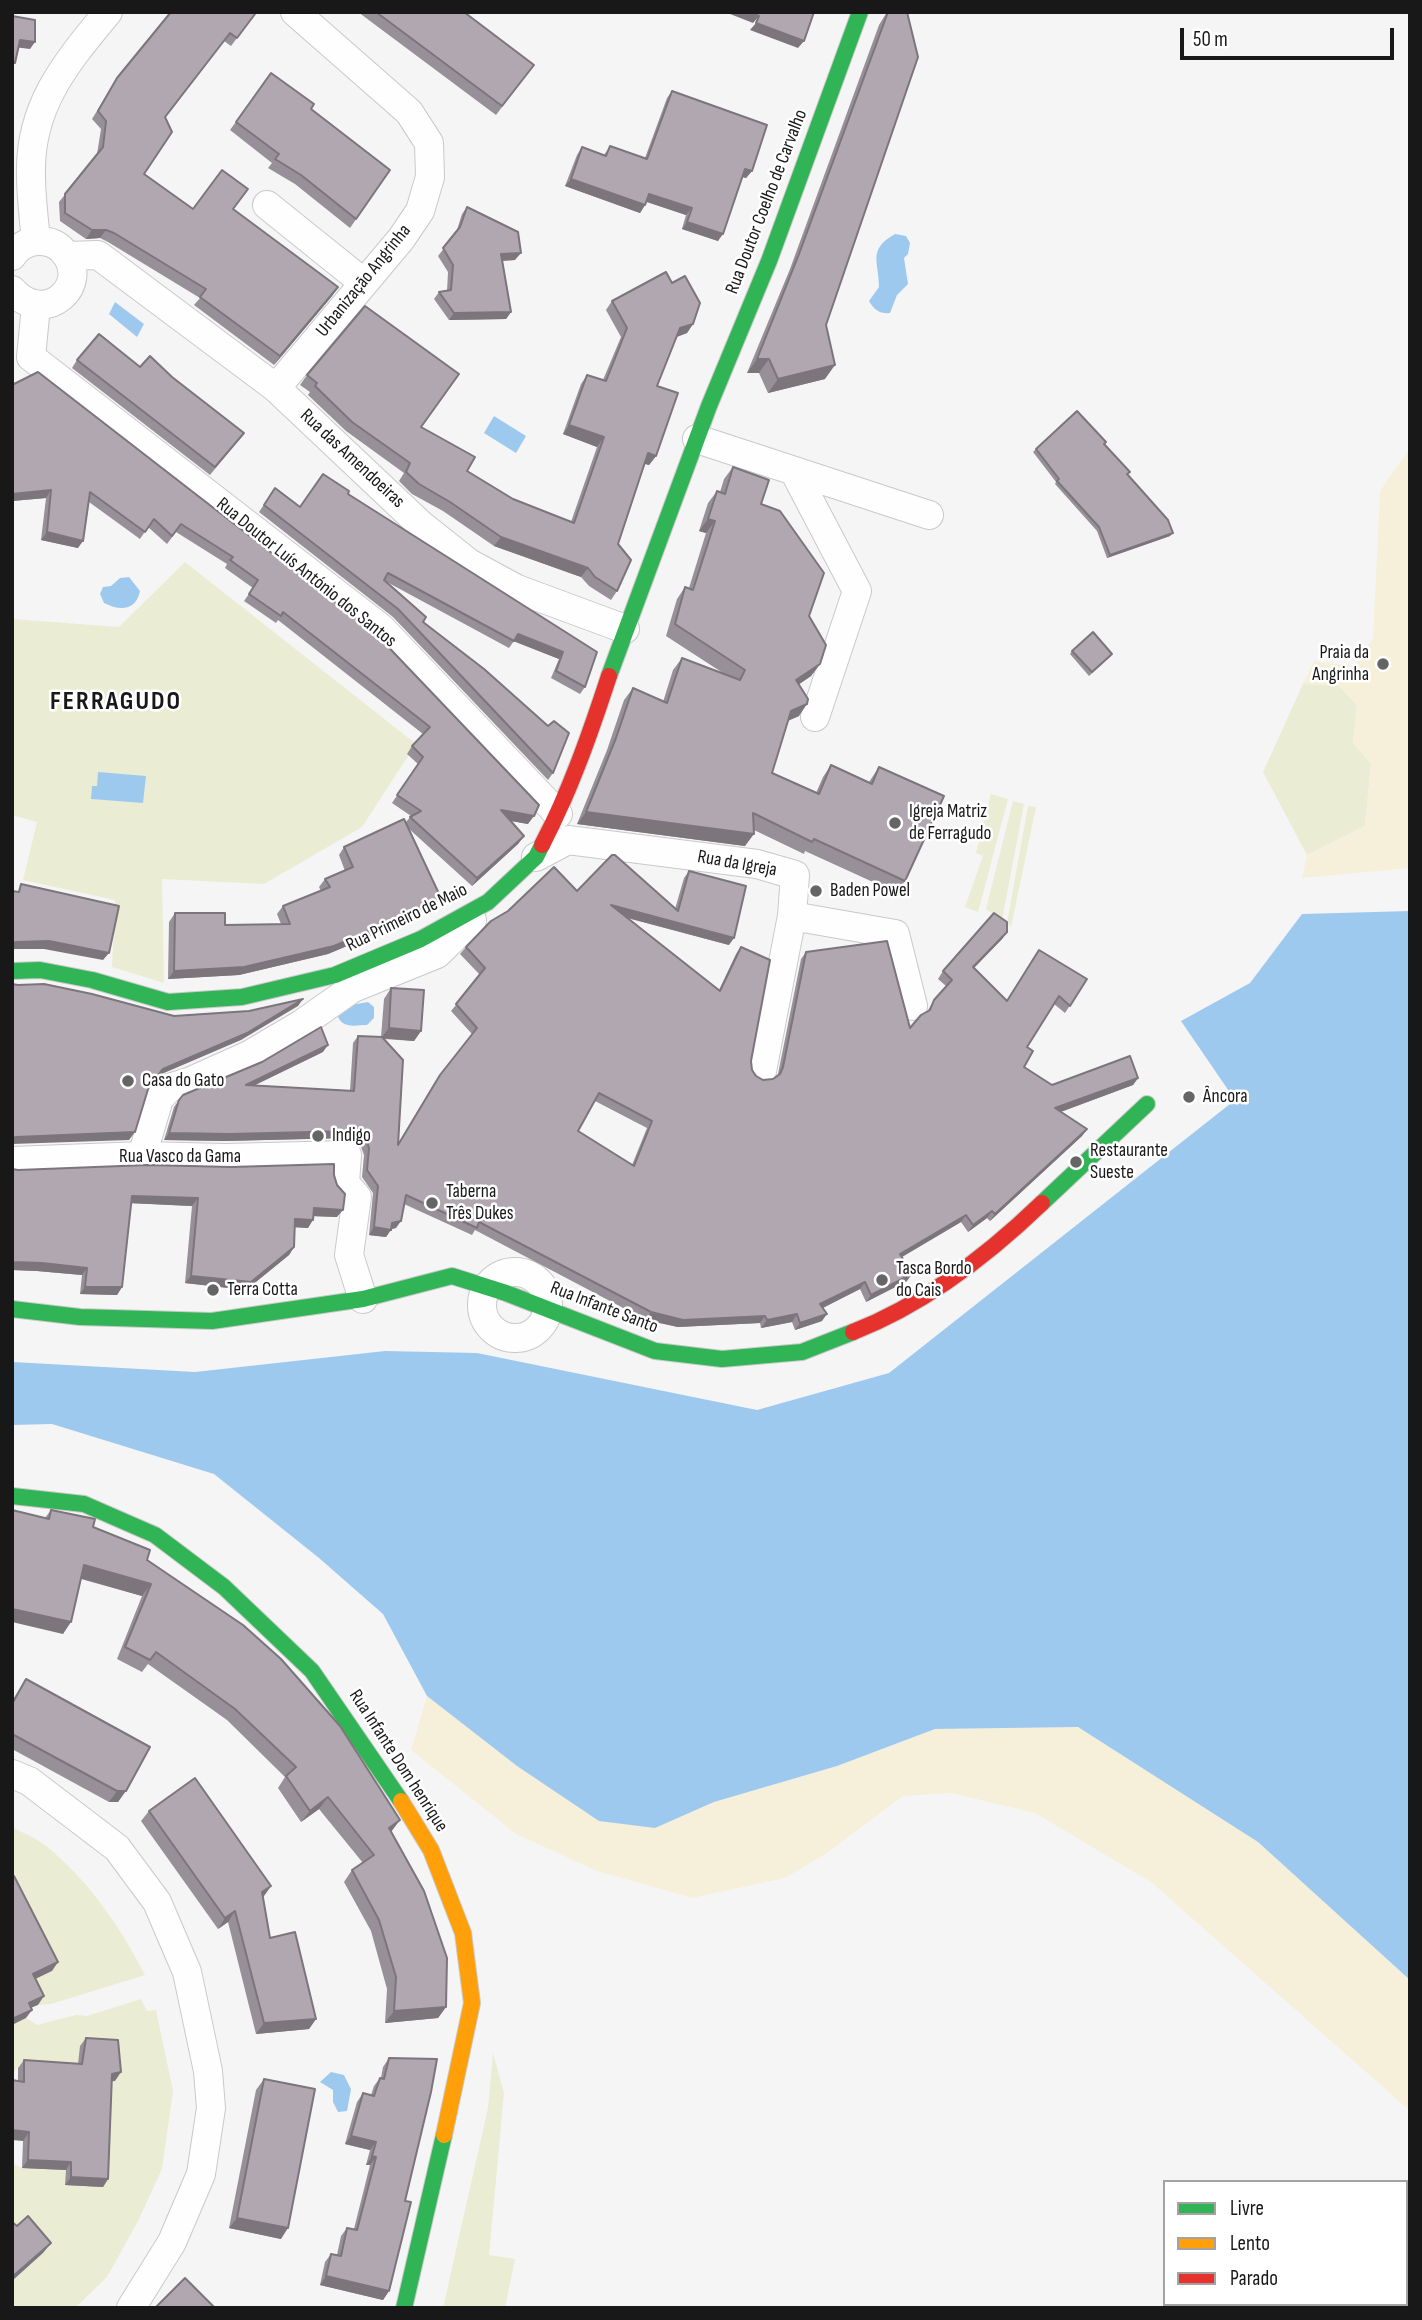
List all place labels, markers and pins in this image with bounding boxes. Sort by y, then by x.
place label: Praia da Angrinha [1312,642,1369,686]
marker: Praia da Angrinha [1375,656,1391,672]
place label: Igreja Matriz de Ferragudo [909,801,991,845]
marker: Igreja Matriz de Ferragudo [887,815,903,831]
place label: Baden Powel [830,880,910,902]
marker: Baden Powel [808,883,824,899]
place label: Casa do Gato [142,1070,224,1092]
marker: Casa do Gato [120,1073,136,1089]
place label: Âncora [1203,1086,1247,1108]
marker: Âncora [1181,1089,1197,1105]
place label: Indigo [332,1125,371,1147]
marker: Indigo [310,1128,326,1144]
place label: Restaurante Sueste [1090,1140,1168,1184]
marker: Restaurante Sueste [1068,1154,1084,1170]
place label: Taberna Três Dukes [446,1181,514,1225]
marker: Taberna Três Dukes [424,1195,440,1211]
place label: Tasca Bordo do Cais [896,1258,972,1302]
marker: Tasca Bordo do Cais [874,1272,890,1288]
place label: Terra Cotta [227,1279,298,1301]
marker: Terra Cotta [205,1282,221,1298]

